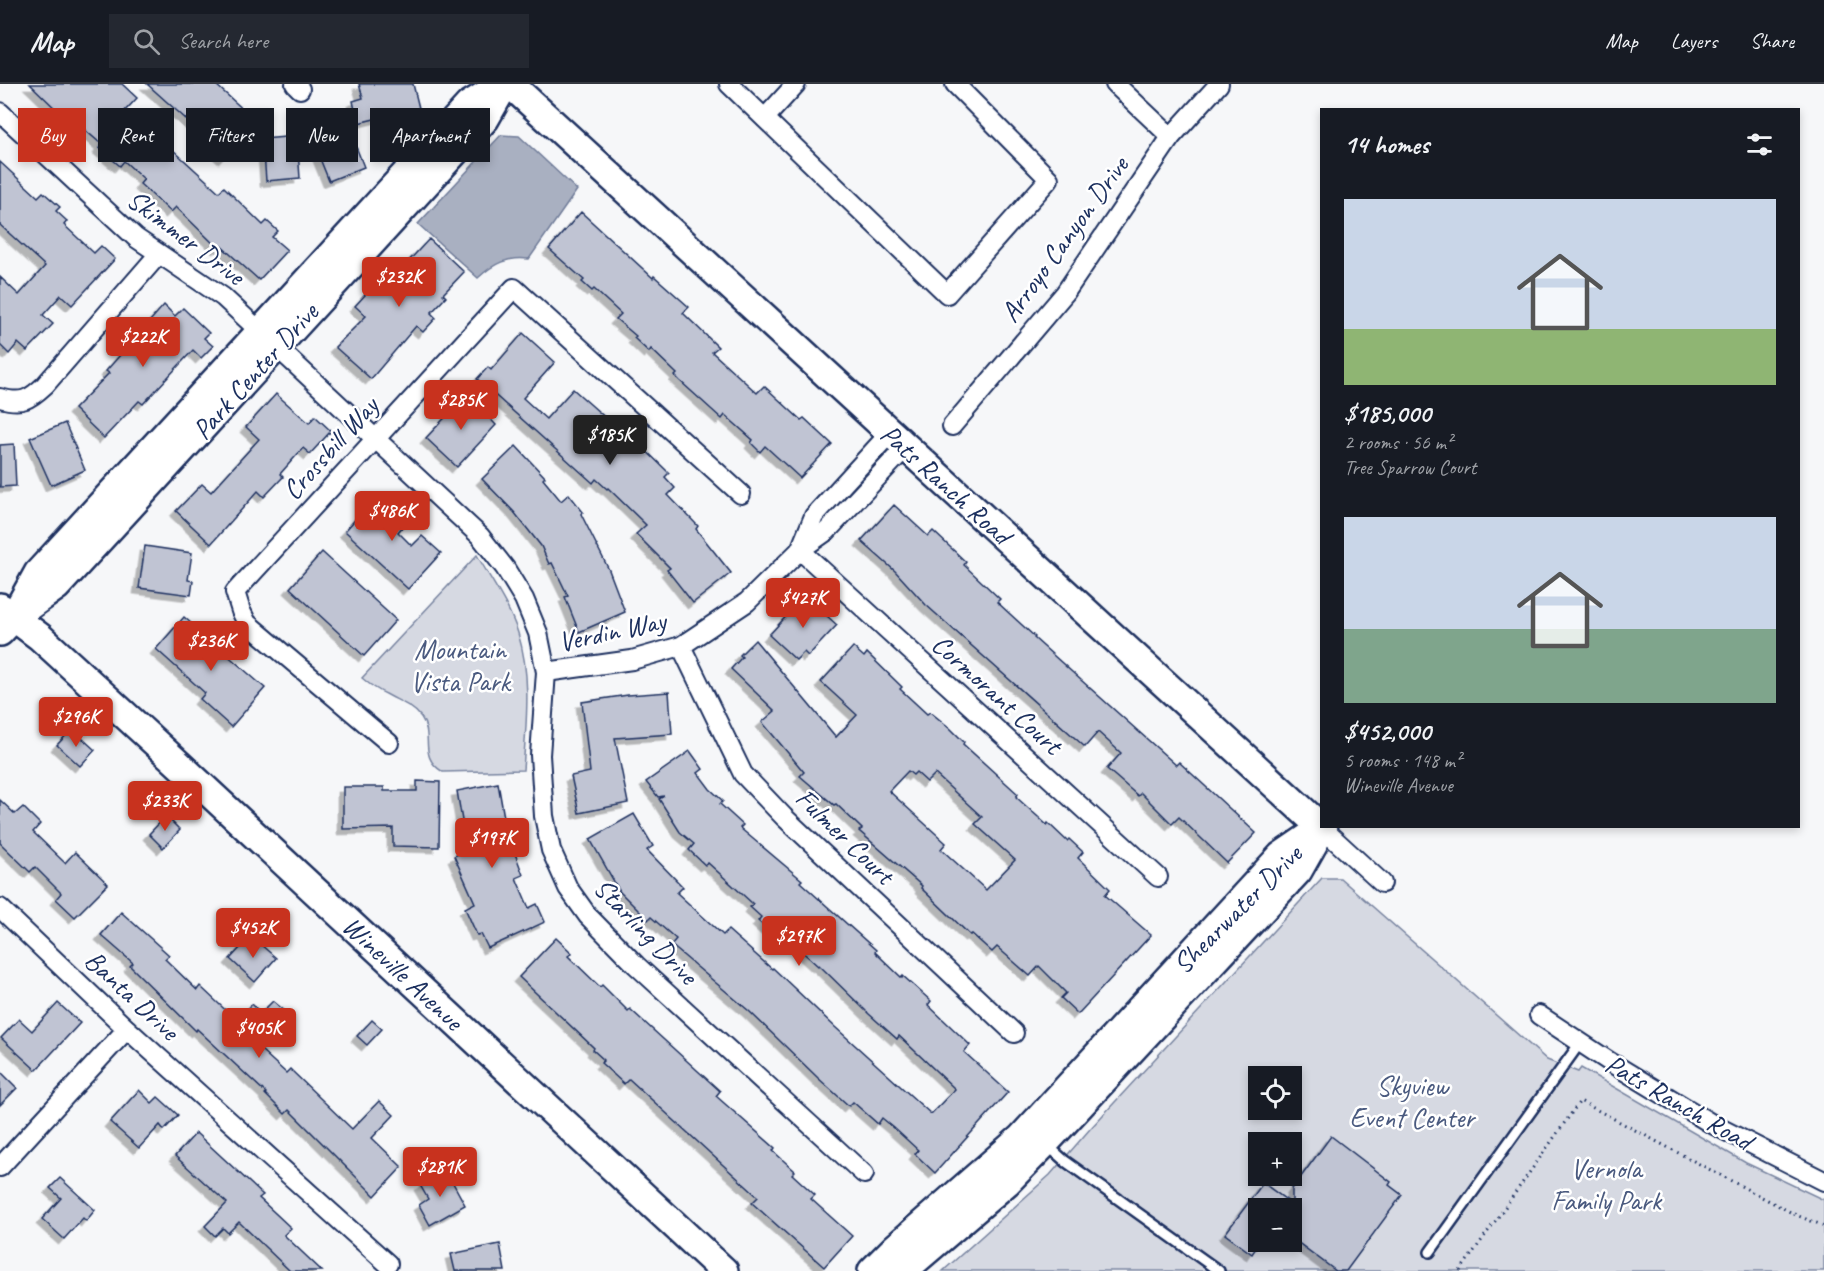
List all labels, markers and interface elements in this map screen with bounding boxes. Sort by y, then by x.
search box [109,14,529,68]
text: Map [30,24,73,59]
icon: search [130,25,163,58]
text: Search here [178,27,268,55]
text: Map [1605,28,1638,54]
text: Layers [1671,28,1717,54]
text: Share [1750,28,1794,54]
chip: Buy [18,108,86,162]
chip: Rent [98,108,174,162]
chip: Filters [186,108,274,162]
chip: New [286,108,358,162]
chip: Apartment [370,108,490,162]
text: 14 homes [1344,128,1429,161]
icon: filters [1743,128,1776,161]
street label: Arroyo Canyon Drive [992,148,1137,329]
street label: Skimmer Drive [120,181,253,294]
icon: home [1506,238,1614,346]
pin: $232K [357,257,441,308]
text: $232K [376,264,422,289]
street label: Park Center Drive [185,294,327,447]
pin: $222K [101,317,185,368]
text: $222K [120,324,166,349]
pin: $285K [419,380,503,431]
street label: Crossbill Way [274,387,387,507]
text: $285K [438,387,484,412]
text: $185,000 [1344,397,1431,430]
pin: $185K [568,415,652,466]
street label: Pats Ranch Road [873,416,1021,554]
text: $185K [587,422,633,447]
text: 2 rooms · 56 m² [1344,430,1452,455]
text: Tree Sparrow Court [1344,455,1476,480]
pin: $486K [350,491,434,542]
text: $486K [369,498,415,523]
icon: home [1506,556,1614,664]
pin: $427K [761,578,845,629]
text: $427K [780,585,826,610]
street label: Verdin Way [555,602,671,659]
pin: $236K [169,621,253,672]
street label: Cormorant Court [925,626,1071,763]
text: $236K [188,628,234,653]
park label: Mountain Vista Park [410,632,512,699]
pin: $296K [34,697,118,748]
text: $296K [53,704,99,729]
text: $452,000 [1344,715,1431,748]
text: 5 rooms · 148 m² [1344,748,1461,773]
text: Wineville Avenue [1344,773,1453,798]
street label: Fulmer Court [788,780,904,893]
pin: $233K [123,781,207,832]
text: $233K [142,788,188,813]
pin: $197K [450,818,534,869]
text: $197K [469,825,515,850]
street label: Shearwater Drive [1165,836,1310,981]
street label: Starling Drive [587,870,707,993]
pin: $452K [211,908,295,959]
street label: Wineville Avenue [335,908,472,1039]
text: $452K [230,915,276,940]
pin: $297K [757,916,841,967]
text: $297K [776,923,822,948]
street label: Banta Drive [77,942,188,1049]
pin: $405K [217,1008,301,1059]
text: $405K [236,1015,282,1040]
street label: Pats Ranch Road [1599,1046,1762,1160]
map controls [1248,1066,1302,1252]
button: locate [1248,1066,1302,1120]
park label: Skyview Event Center [1350,1068,1476,1135]
button: + [1248,1132,1302,1186]
pin: $281K [398,1147,482,1198]
park label: Vernola Family Park [1551,1151,1663,1218]
text: $281K [417,1154,463,1179]
button: − [1248,1198,1302,1252]

